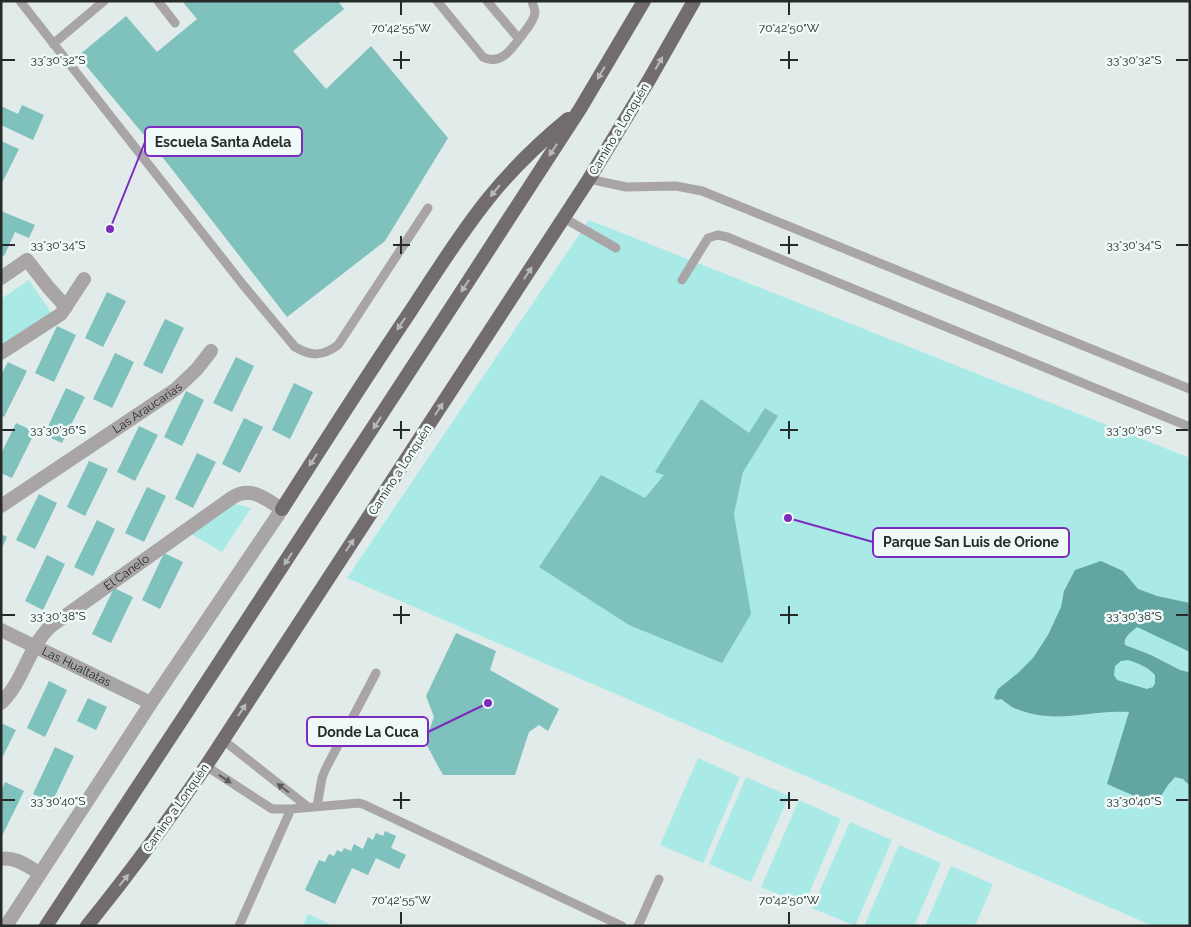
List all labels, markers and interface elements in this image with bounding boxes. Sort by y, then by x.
text: 70°42'55"W [371,21,431,35]
text: 70°42'50"W [759,21,820,35]
text: 33°30'32"S [31,53,85,67]
text: 33°30'32"S [1107,53,1161,67]
one-way arrow [655,55,663,70]
one-way arrow [597,67,606,80]
street label: Camino a Lonquén [586,80,652,178]
callout: Escuela Santa Adela [145,127,302,156]
text: Escuela Santa Adela [155,134,291,150]
one-way arrow [549,143,558,156]
one-way arrow [489,185,500,198]
text: 33°30'34"S [30,238,86,252]
text: 33°30'34"S [1106,238,1162,252]
one-way arrow [523,266,533,280]
one-way arrow [461,280,470,293]
one-way arrow [397,318,406,331]
street label: Las Araucarias [110,380,185,436]
one-way arrow [434,402,444,416]
one-way arrow [372,416,382,429]
street label: Camino a Lonquén [366,422,434,518]
text: 33°30'36"S [30,423,86,437]
text: 33°30'36"S [1106,423,1162,437]
one-way arrow [308,454,317,467]
callout: Parque San Luis de Orione [873,528,1069,557]
text: Parque San Luis de Orione [883,534,1060,550]
one-way arrow [345,538,355,552]
street label: El Canelo [101,552,152,593]
one-way arrow [283,552,293,565]
text: 33°30'38"S [30,609,86,623]
text: 33°30'38"S [1106,609,1162,623]
street label: Las Hualtatas [40,644,114,690]
one-way arrow [237,704,247,717]
callout: Donde La Cuca [307,717,428,746]
text: Donde La Cuca [317,724,419,740]
street label: Camino a Lonquén [140,761,212,855]
one-way arrow [218,774,232,783]
one-way arrow [277,782,290,793]
text: 33°30'40"S [30,794,86,808]
text: 33°30'40"S [1106,794,1162,808]
one-way arrow [118,874,129,887]
text: 70°42'55"W [371,893,431,907]
text: 70°42'50"W [759,893,820,907]

